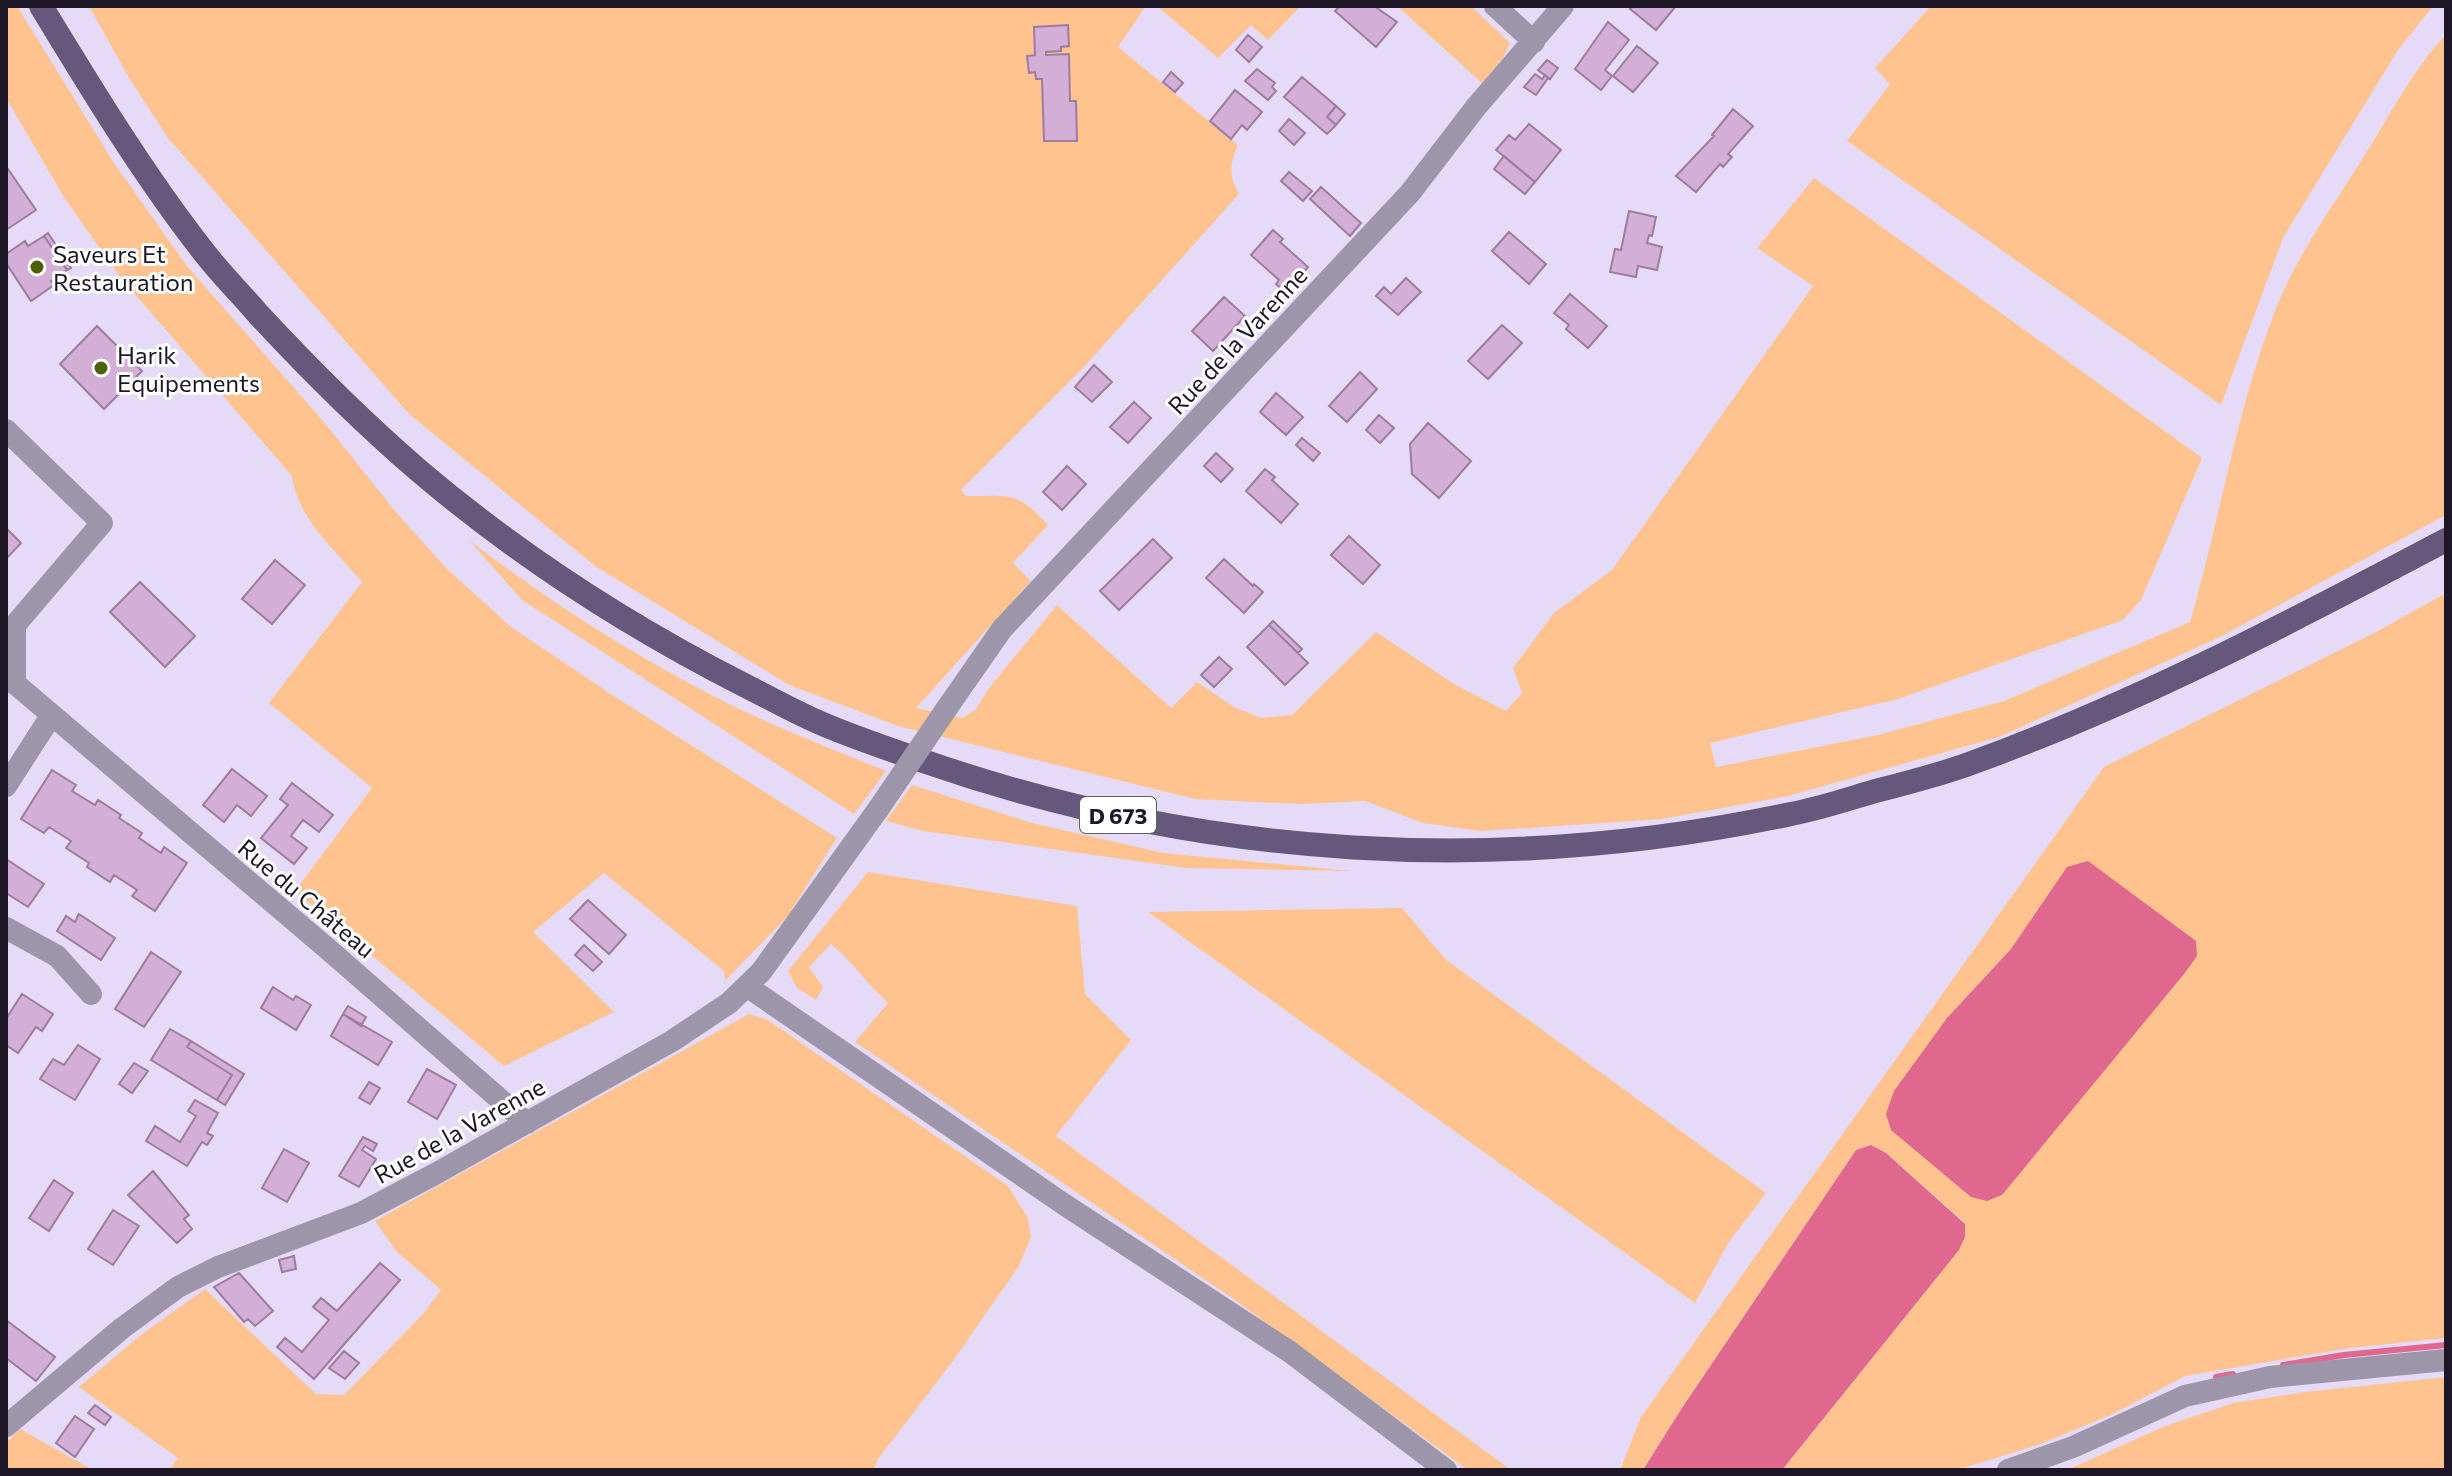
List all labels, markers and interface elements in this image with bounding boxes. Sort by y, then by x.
place label: Saveurs Et Restauration [53,239,194,296]
marker: Saveurs Et Restauration [28,258,46,276]
street label: Rue de la Varenne [1161,260,1313,420]
place label: Harik Equipements [117,340,260,397]
marker: Harik Equipements [92,359,110,377]
road number: D 673 [1080,797,1156,833]
street label: Rue du Château [233,832,381,964]
street label: Rue de la Varenne [369,1071,549,1189]

